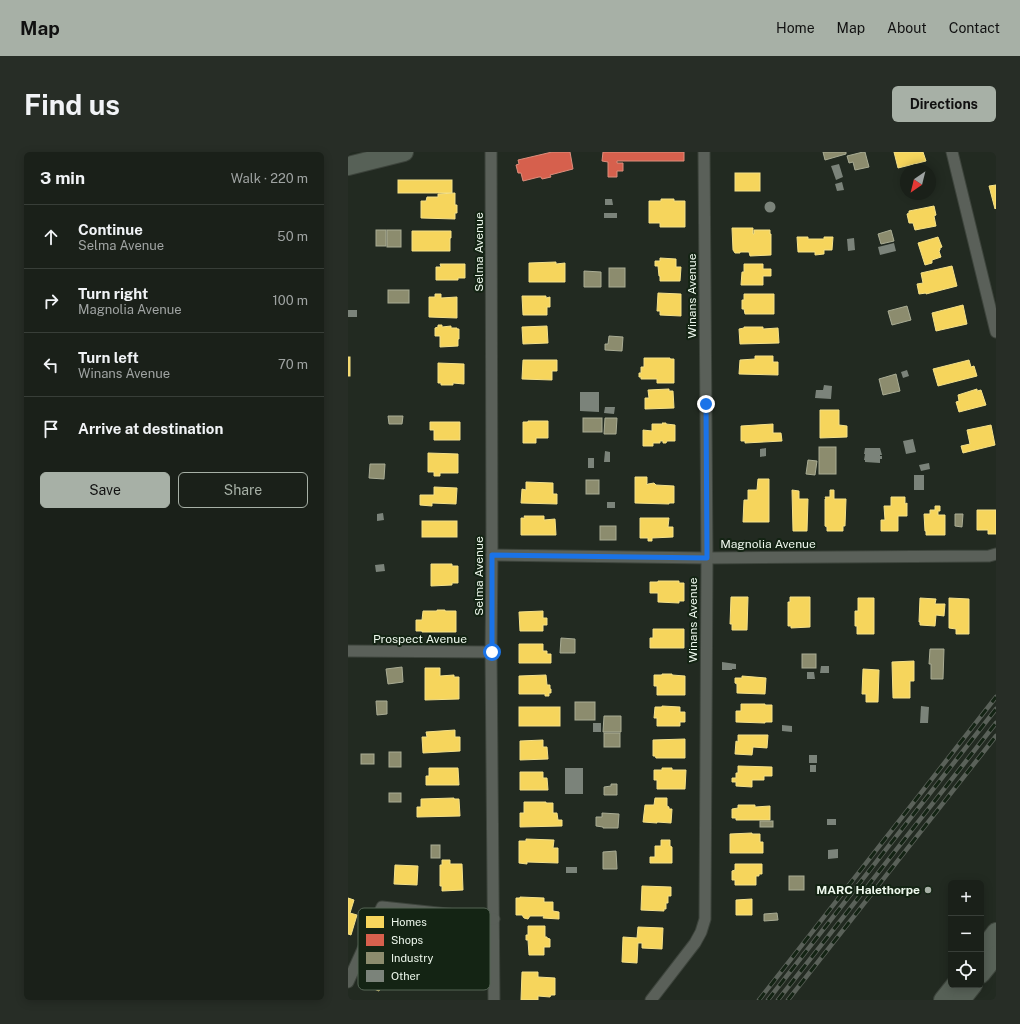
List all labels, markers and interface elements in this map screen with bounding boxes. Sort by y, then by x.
text: Map [20,17,60,39]
text: Home [776,20,815,36]
text: Map [837,20,865,36]
text: About [887,20,927,36]
text: Contact [949,20,1000,36]
button: Directions [892,86,996,122]
text: Find us [24,88,120,121]
north arrow [900,164,936,200]
text: 3 min [40,168,85,188]
text: Walk · 220 m [231,171,308,186]
street label: Selma Avenue [472,212,486,292]
text: Continue [78,221,143,238]
icon: ahead [40,226,62,248]
text: 50 m [277,229,308,244]
text: Selma Avenue [78,238,164,253]
street label: Winans Avenue [685,253,699,339]
text: Turn right [78,285,148,302]
icon: right [40,290,62,312]
text: 100 m [272,293,308,308]
text: Magnolia Avenue [78,302,182,317]
text: Turn left [78,349,139,366]
icon: left [40,354,62,376]
text: 70 m [278,357,308,372]
text: Winans Avenue [78,366,170,381]
route end [697,395,715,413]
icon: arrive [40,418,62,440]
text: Arrive at destination [78,420,223,437]
button: Save [40,472,170,508]
button: Share [178,472,308,508]
street label: Selma Avenue [472,536,486,616]
street label: Magnolia Avenue [720,537,816,551]
street label: Winans Avenue [686,577,700,663]
street label: Prospect Avenue [373,632,467,646]
route start [483,643,501,661]
map controls [948,880,984,988]
button: + [948,880,984,916]
place label: MARC Halethorpe [816,883,920,897]
marker: MARC Halethorpe [923,885,933,895]
legend [358,908,490,990]
text: Homes [391,916,427,928]
button: − [948,916,984,952]
text: Shops [391,934,423,946]
text: Industry [391,952,434,964]
button: locate [948,952,984,988]
text: Other [391,970,420,982]

